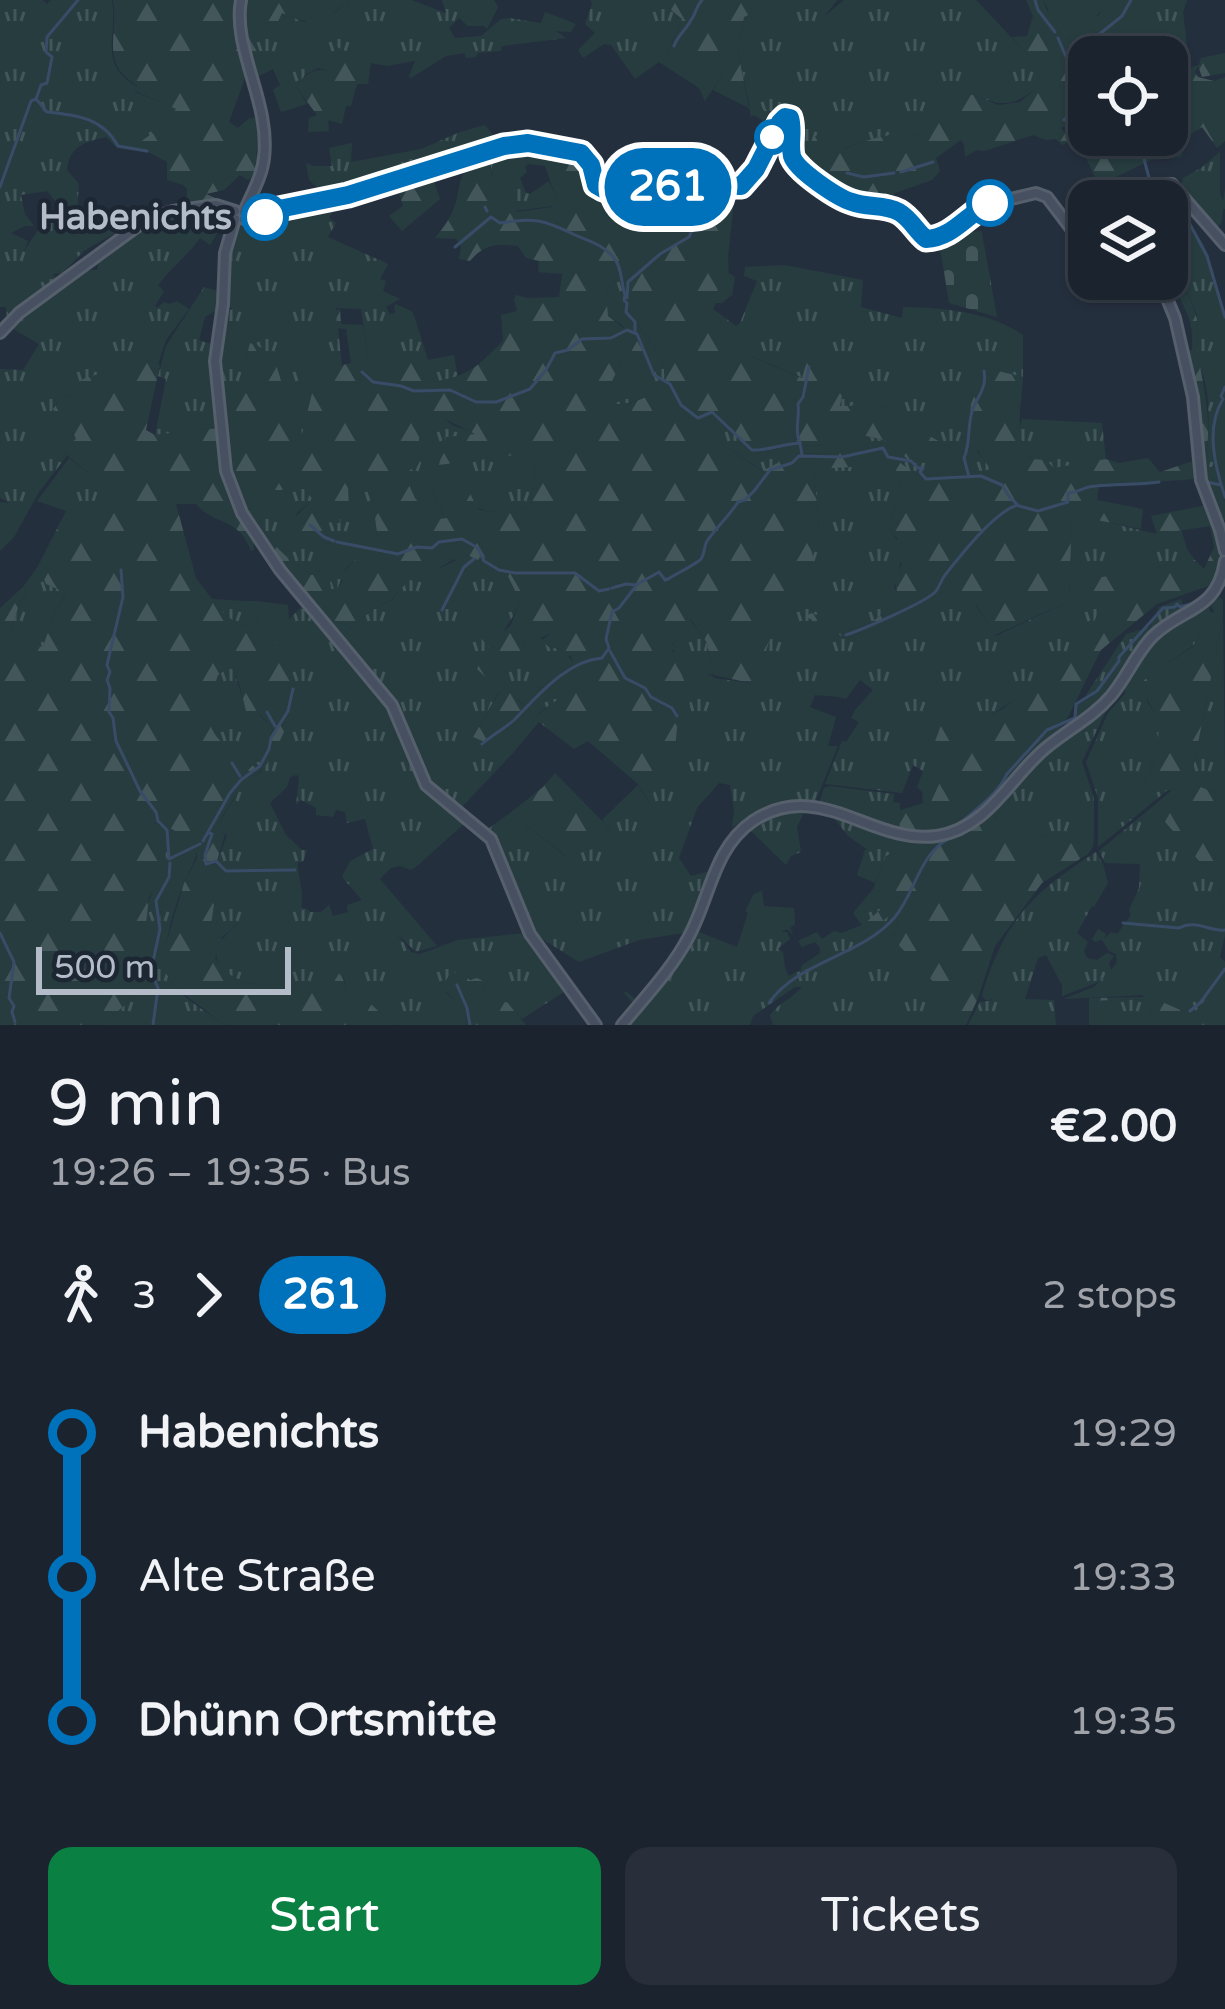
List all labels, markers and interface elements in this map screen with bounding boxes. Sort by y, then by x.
map controls [1068,36,1188,300]
button: locate [1068,36,1188,156]
unlabelled marker [756,121,788,153]
line badge: 261 [599,148,737,226]
text: 261 [628,161,708,212]
button: layers [1068,180,1188,300]
unlabelled marker [968,181,1012,225]
marker: Habenichts [243,195,287,239]
place label: Habenichts [39,196,232,239]
scale bar [36,941,291,994]
text: 500 m [54,948,155,987]
text: 9 min [48,1064,224,1144]
text: €2.00 [1050,1100,1177,1154]
text: 19:26 – 19:35 · Bus [48,1149,411,1196]
icon: walk [48,1262,114,1328]
icon: forward [175,1262,241,1328]
text: 261 [283,1269,362,1320]
text: 3 [132,1272,157,1319]
text: 2 stops [1042,1272,1177,1319]
text: Habenichts [138,1406,379,1460]
text: 19:29 [1069,1410,1177,1457]
text: Alte Straße [138,1550,376,1604]
text: 19:33 [1069,1554,1177,1601]
text: Dhünn Ortsmitte [138,1694,497,1748]
text: 19:35 [1069,1698,1177,1745]
button: Start [48,1847,601,1985]
button: Tickets [625,1847,1177,1985]

